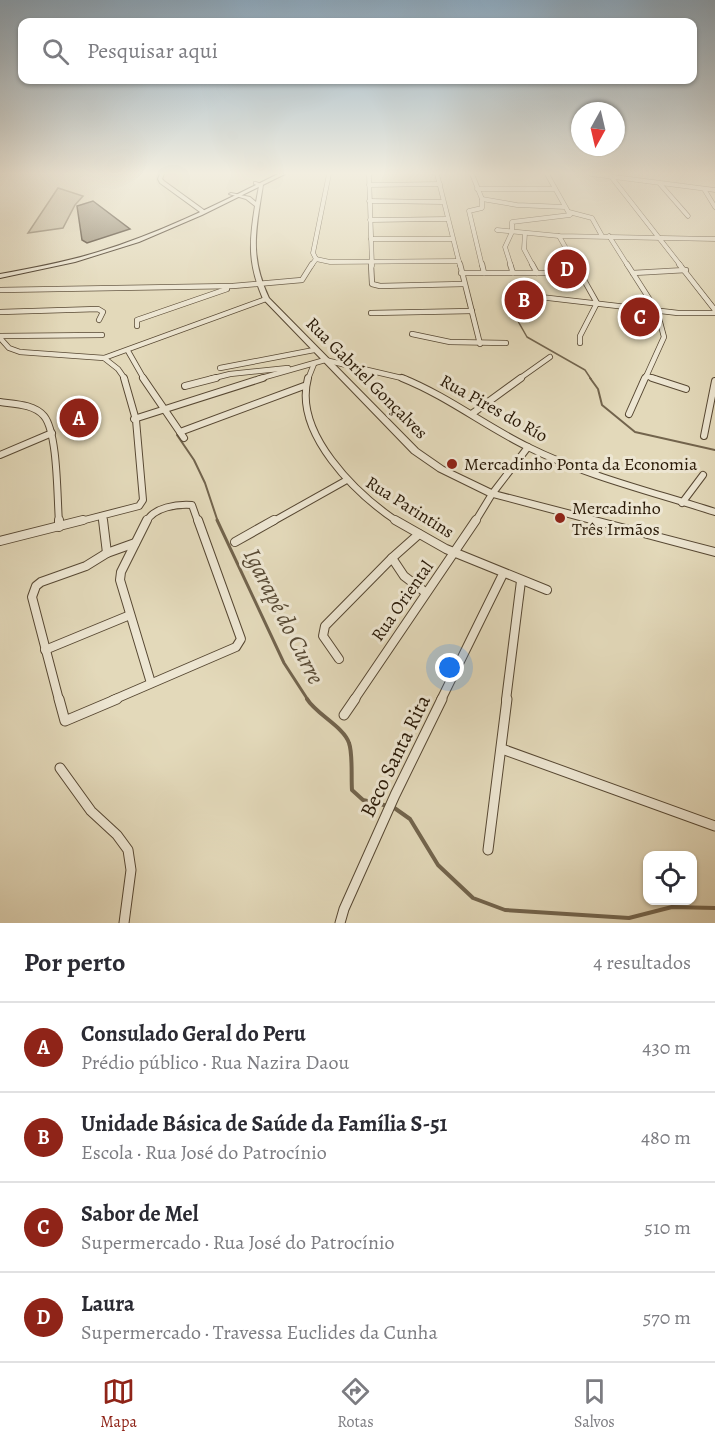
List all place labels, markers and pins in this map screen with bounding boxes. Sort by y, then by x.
pin: D [548,246,586,292]
pin: B [504,278,544,322]
pin: C [620,294,660,340]
pin: A [60,396,98,440]
place label: Mercadinho Ponta da Economia [464,452,698,476]
marker: Mercadinho Ponta da Economia [445,457,459,471]
place label: Mercadinho Três Irmãos [572,496,661,541]
marker: Mercadinho Três Irmãos [553,511,567,525]

